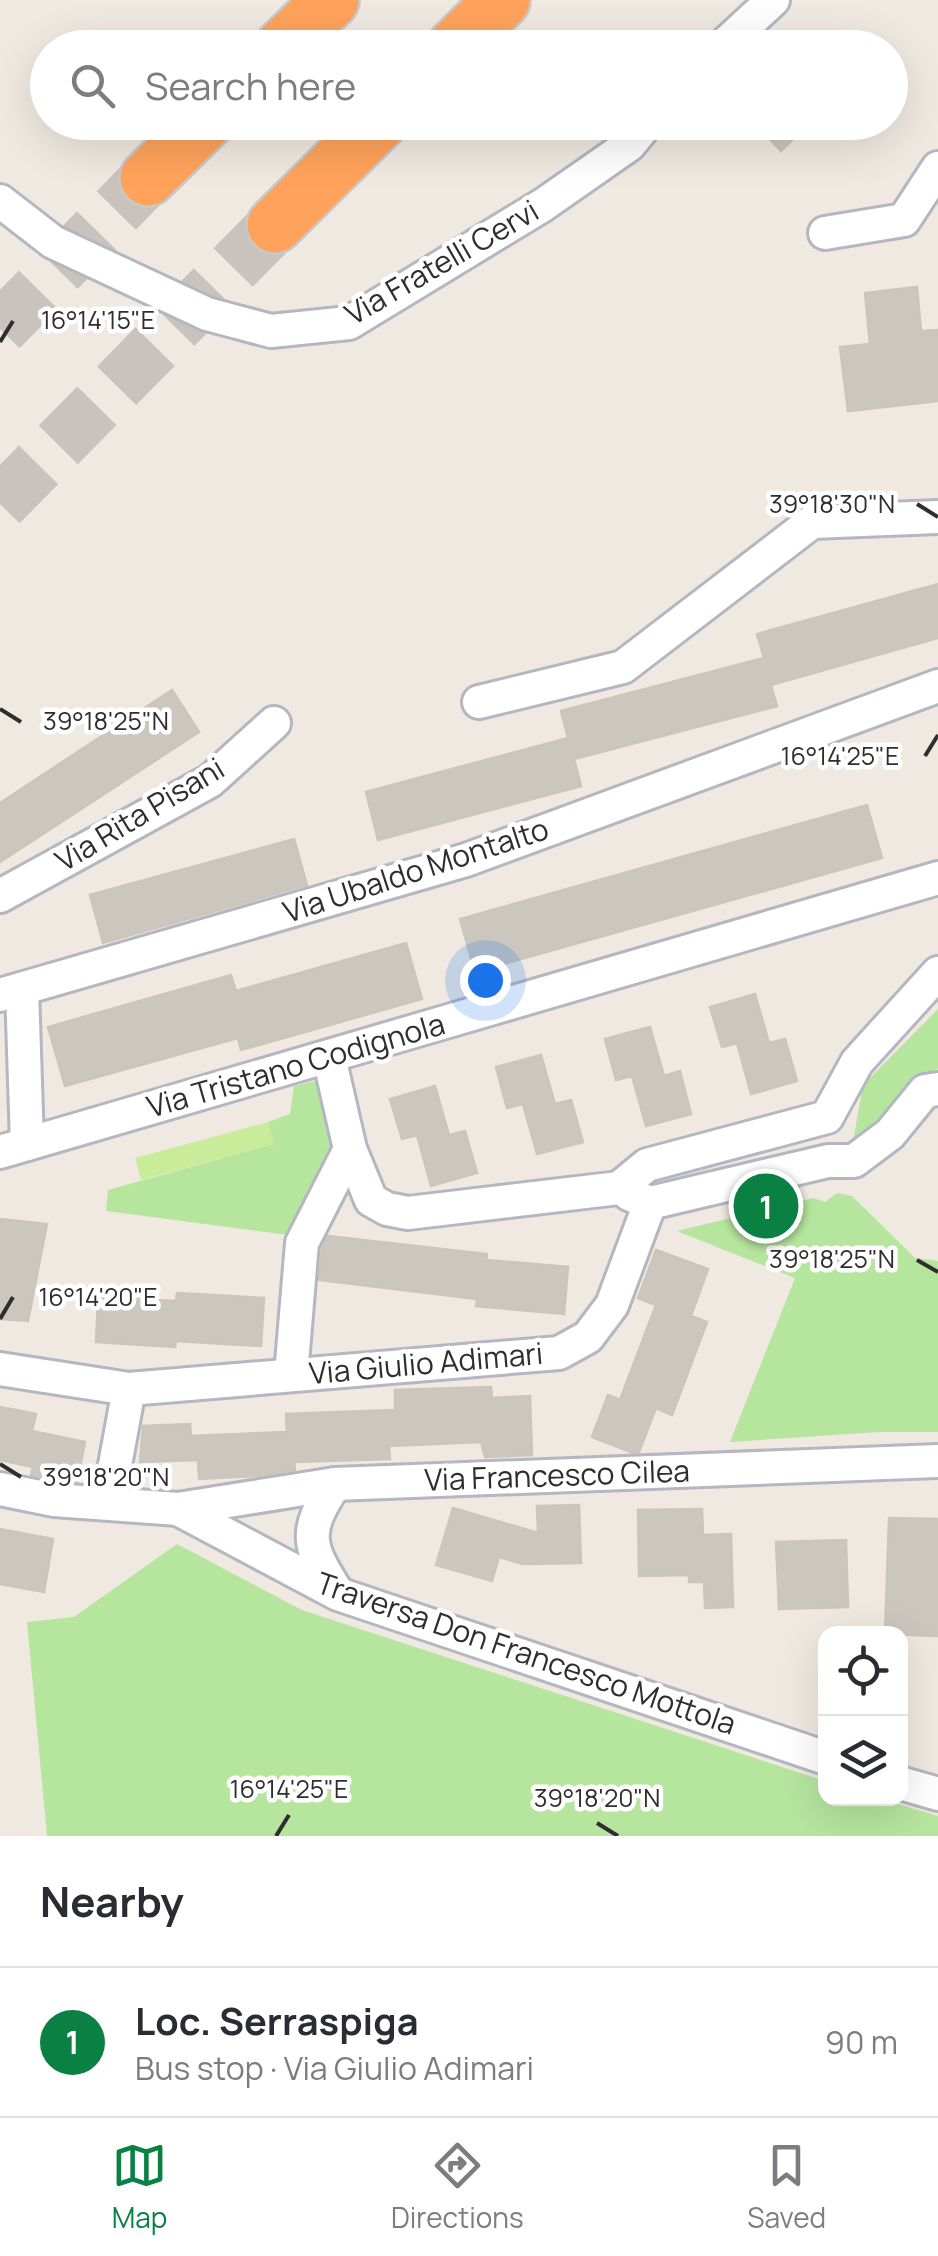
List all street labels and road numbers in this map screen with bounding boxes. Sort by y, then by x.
street label: Via Fratelli Cervi [337,190,546,334]
street label: Via Rita Pisani [47,747,231,880]
street label: Via Ubaldo Montalto [278,807,554,932]
street label: Via Tristano Codignola [142,1002,449,1127]
street label: Via Giulio Adimari [307,1332,545,1393]
street label: Via Francesco Cilea [424,1449,690,1500]
street label: Traversa Don Francesco Mottola [311,1561,742,1744]

